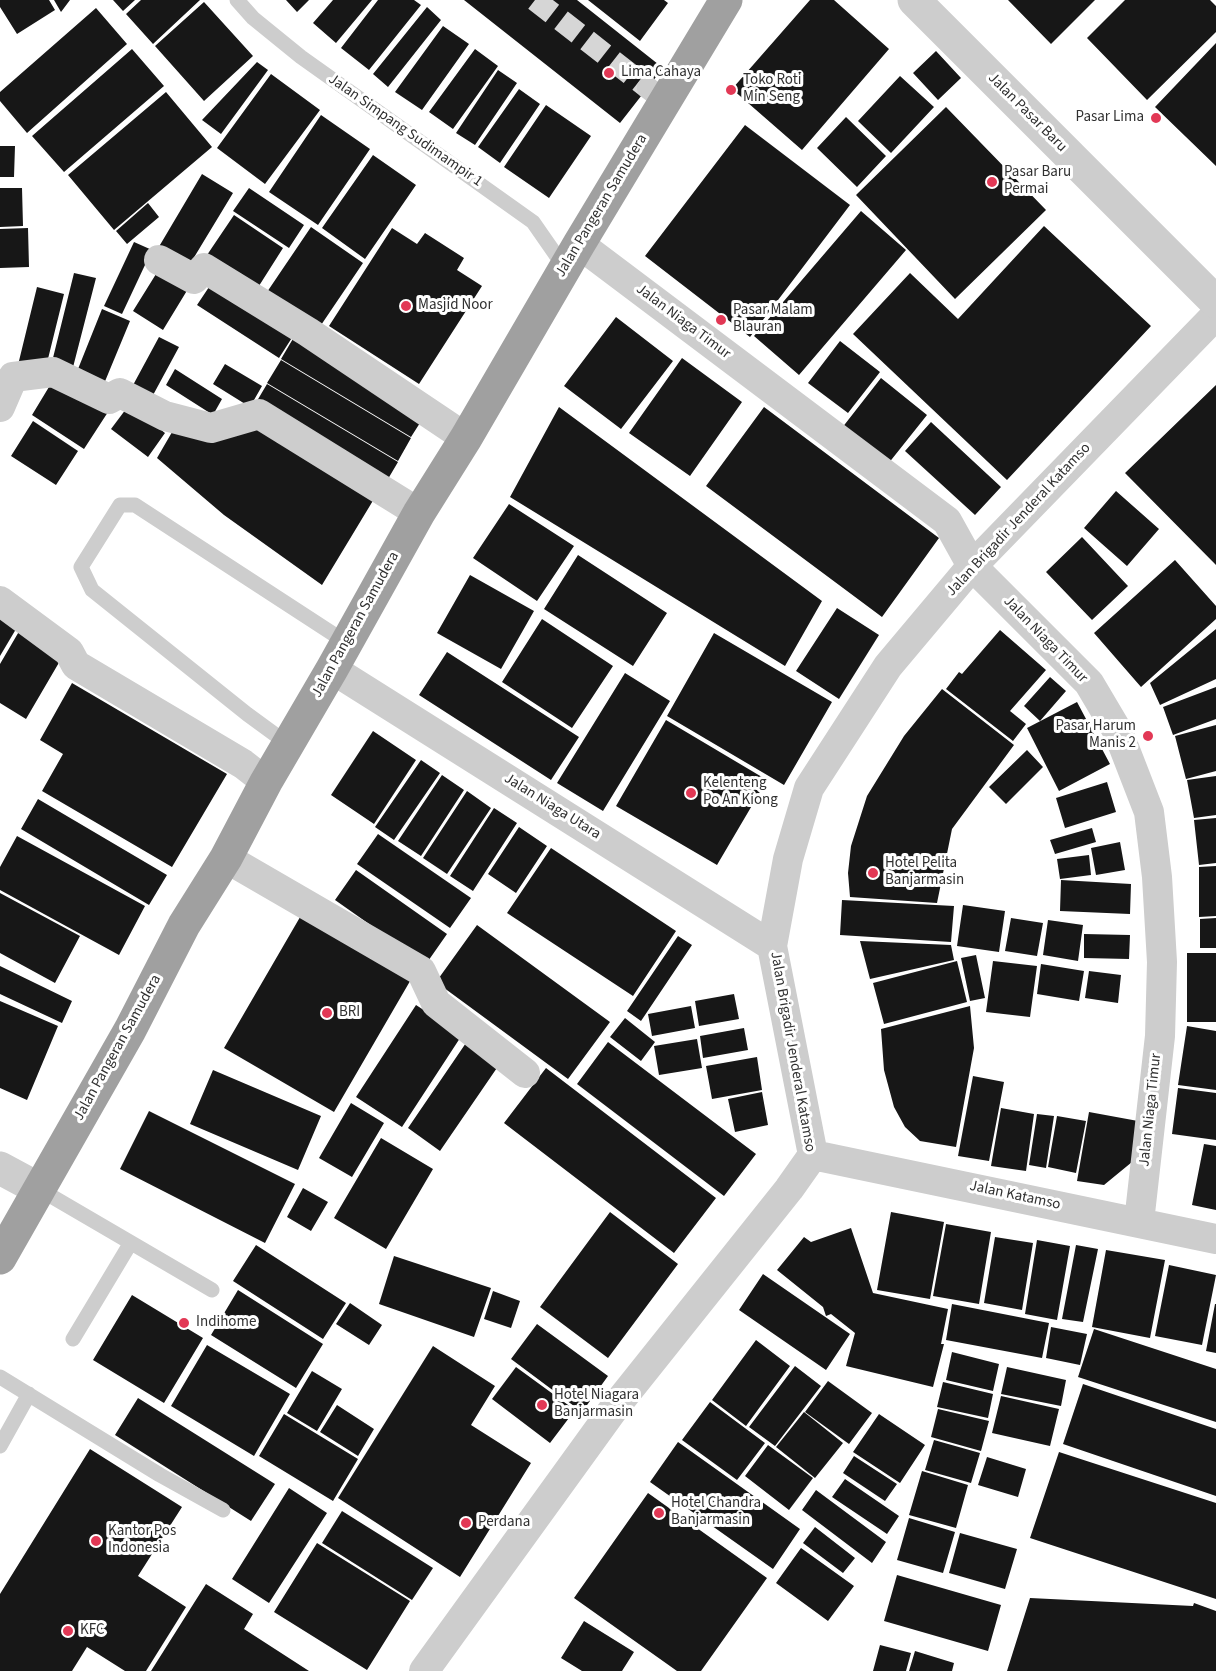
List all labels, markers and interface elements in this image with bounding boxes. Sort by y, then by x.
place label: Lima Cahaya [621,64,701,82]
marker: Lima Cahaya [602,66,616,80]
street label: Jalan Pasar Baru [984,70,1070,156]
street label: Jalan Simpang Sudimampir 1 [324,71,486,191]
place label: Toko Roti Min Seng [743,72,801,107]
marker: Toko Roti Min Seng [724,83,738,97]
place label: Pasar Lima [1076,109,1144,127]
marker: Pasar Lima [1149,111,1163,125]
street label: Jalan Pangeran Samudera [552,131,652,281]
place label: Pasar Baru Permai [1004,164,1071,199]
marker: Pasar Baru Permai [985,175,999,189]
street label: Jalan Niaga Timur [632,281,734,363]
place label: Masjid Noor [418,297,493,315]
marker: Masjid Noor [399,299,413,313]
place label: Pasar Malam Blauran [733,302,813,337]
marker: Pasar Malam Blauran [714,313,728,327]
street label: Jalan Brigadir Jenderal Katamso [943,440,1095,600]
street label: Jalan Pangeran Samudera [308,549,404,701]
street label: Jalan Niaga Timur [999,593,1091,687]
place label: Pasar Harum Manis 2 [1055,718,1136,753]
marker: Pasar Harum Manis 2 [1141,729,1155,743]
street label: Jalan Niaga Utara [500,770,604,844]
place label: Kelenteng Po An Kiong [703,775,778,810]
marker: Kelenteng Po An Kiong [684,786,698,800]
place label: Hotel Pelita Banjarmasin [885,855,964,890]
marker: Hotel Pelita Banjarmasin [866,866,880,880]
street label: Jalan Brigadir Jenderal Katamso [765,950,819,1154]
street label: Jalan Pangeran Samudera [70,972,166,1124]
place label: BRI [339,1004,360,1022]
marker: BRI [320,1006,334,1020]
street label: Jalan Niaga Timur [1136,1053,1166,1167]
street label: Jalan Katamso [968,1178,1062,1214]
place label: Indihome [196,1314,256,1332]
marker: Indihome [177,1316,191,1330]
place label: Hotel Niagara Banjarmasin [554,1387,639,1422]
marker: Hotel Niagara Banjarmasin [535,1398,549,1412]
place label: Hotel Chandra Banjarmasin [671,1495,761,1530]
marker: Hotel Chandra Banjarmasin [652,1506,666,1520]
place label: Perdana [478,1514,530,1532]
marker: Perdana [459,1516,473,1530]
place label: Kantor Pos Indonesia [108,1523,176,1558]
marker: Kantor Pos Indonesia [89,1534,103,1548]
place label: KFC [80,1622,105,1640]
marker: KFC [61,1624,75,1638]

